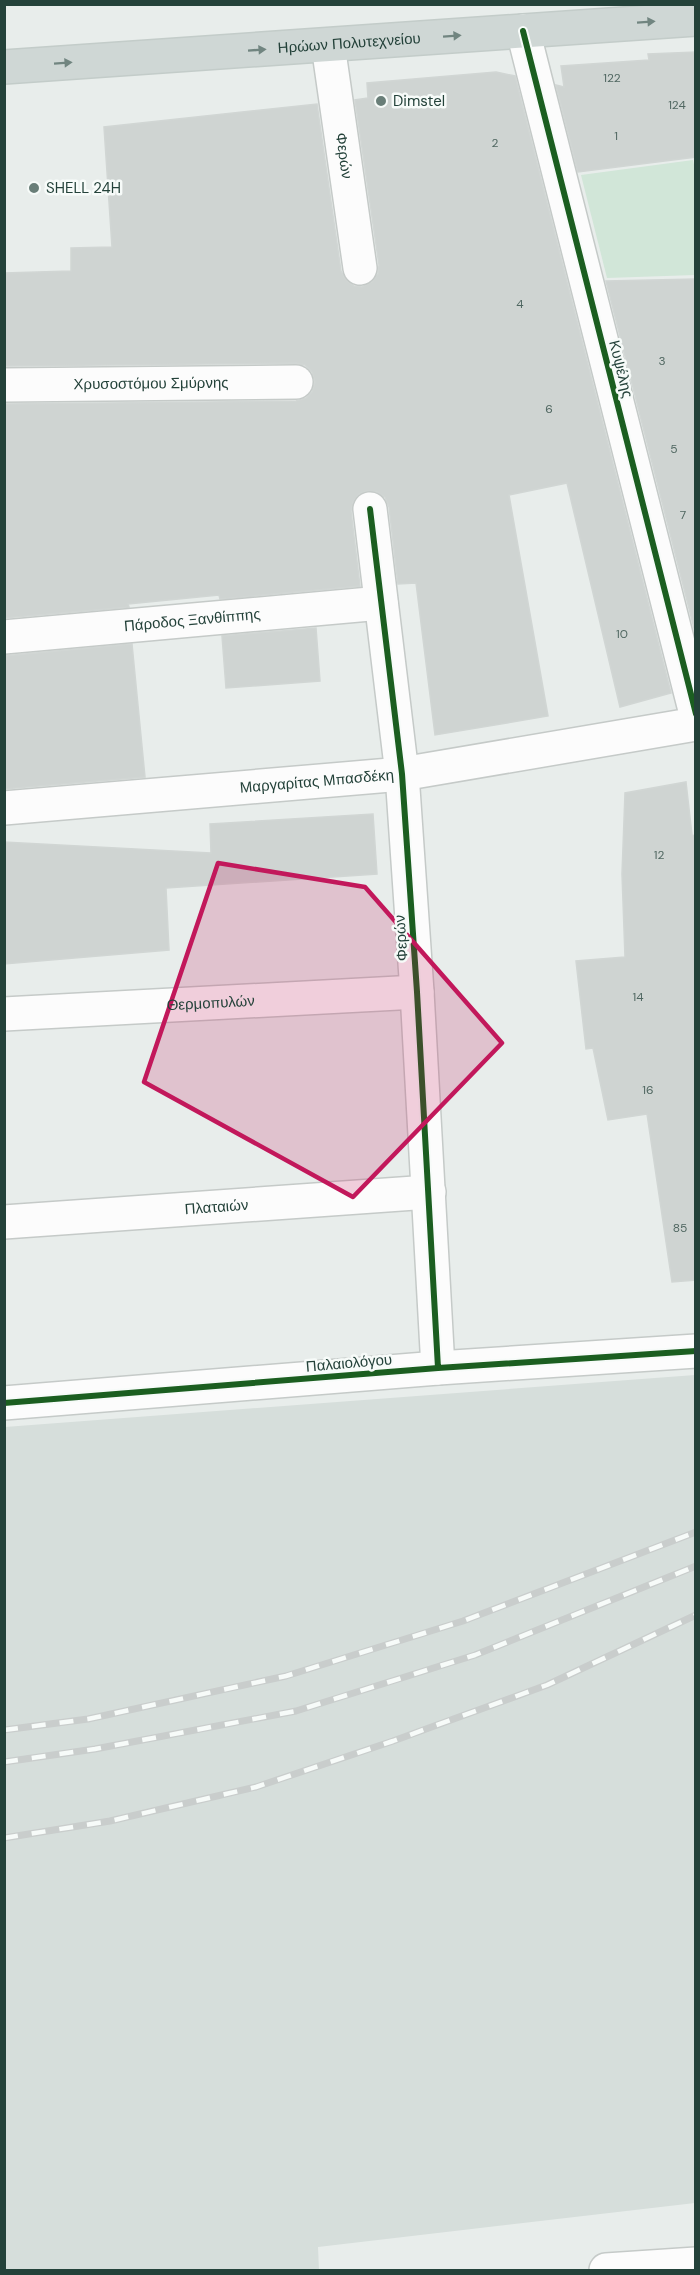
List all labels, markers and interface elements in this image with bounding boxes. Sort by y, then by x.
one-way arrow [637,17,656,27]
street label: Ηρώων Πολυτεχνείου [277,28,421,58]
one-way arrow [442,31,461,41]
one-way arrow [248,45,267,54]
one-way arrow [53,59,72,68]
house number: 122 [603,70,621,86]
place label: Dimstel [393,91,445,111]
marker: Dimstel [374,94,388,108]
house number: 124 [668,97,686,113]
house number: 1 [614,128,618,144]
street label: Φερών [331,131,357,180]
house number: 2 [492,135,499,151]
place label: SHELL 24H [46,178,121,198]
marker: SHELL 24H [27,181,41,195]
house number: 4 [516,296,524,312]
street label: Κυψέλης [604,338,638,400]
house number: 3 [658,353,666,369]
street label: Χρυσοστόμου Σμύρνης [73,373,229,394]
house number: 6 [545,401,553,417]
house number: 5 [670,441,678,457]
house number: 7 [680,507,686,523]
street label: Πάροδος Ξανθίππης [123,604,261,636]
house number: 10 [616,626,628,642]
street label: Μαργαρίτας Μπασδέκη [239,765,395,798]
house number: 12 [654,847,664,863]
street label: Φερών [389,914,413,962]
house number: 14 [632,989,644,1005]
street label: Θερμοπυλών [166,991,255,1015]
house number: 16 [642,1082,654,1098]
street label: Πλαταιών [184,1195,249,1219]
house number: 85 [673,1220,687,1236]
street label: Παλαιολόγου [305,1349,393,1377]

